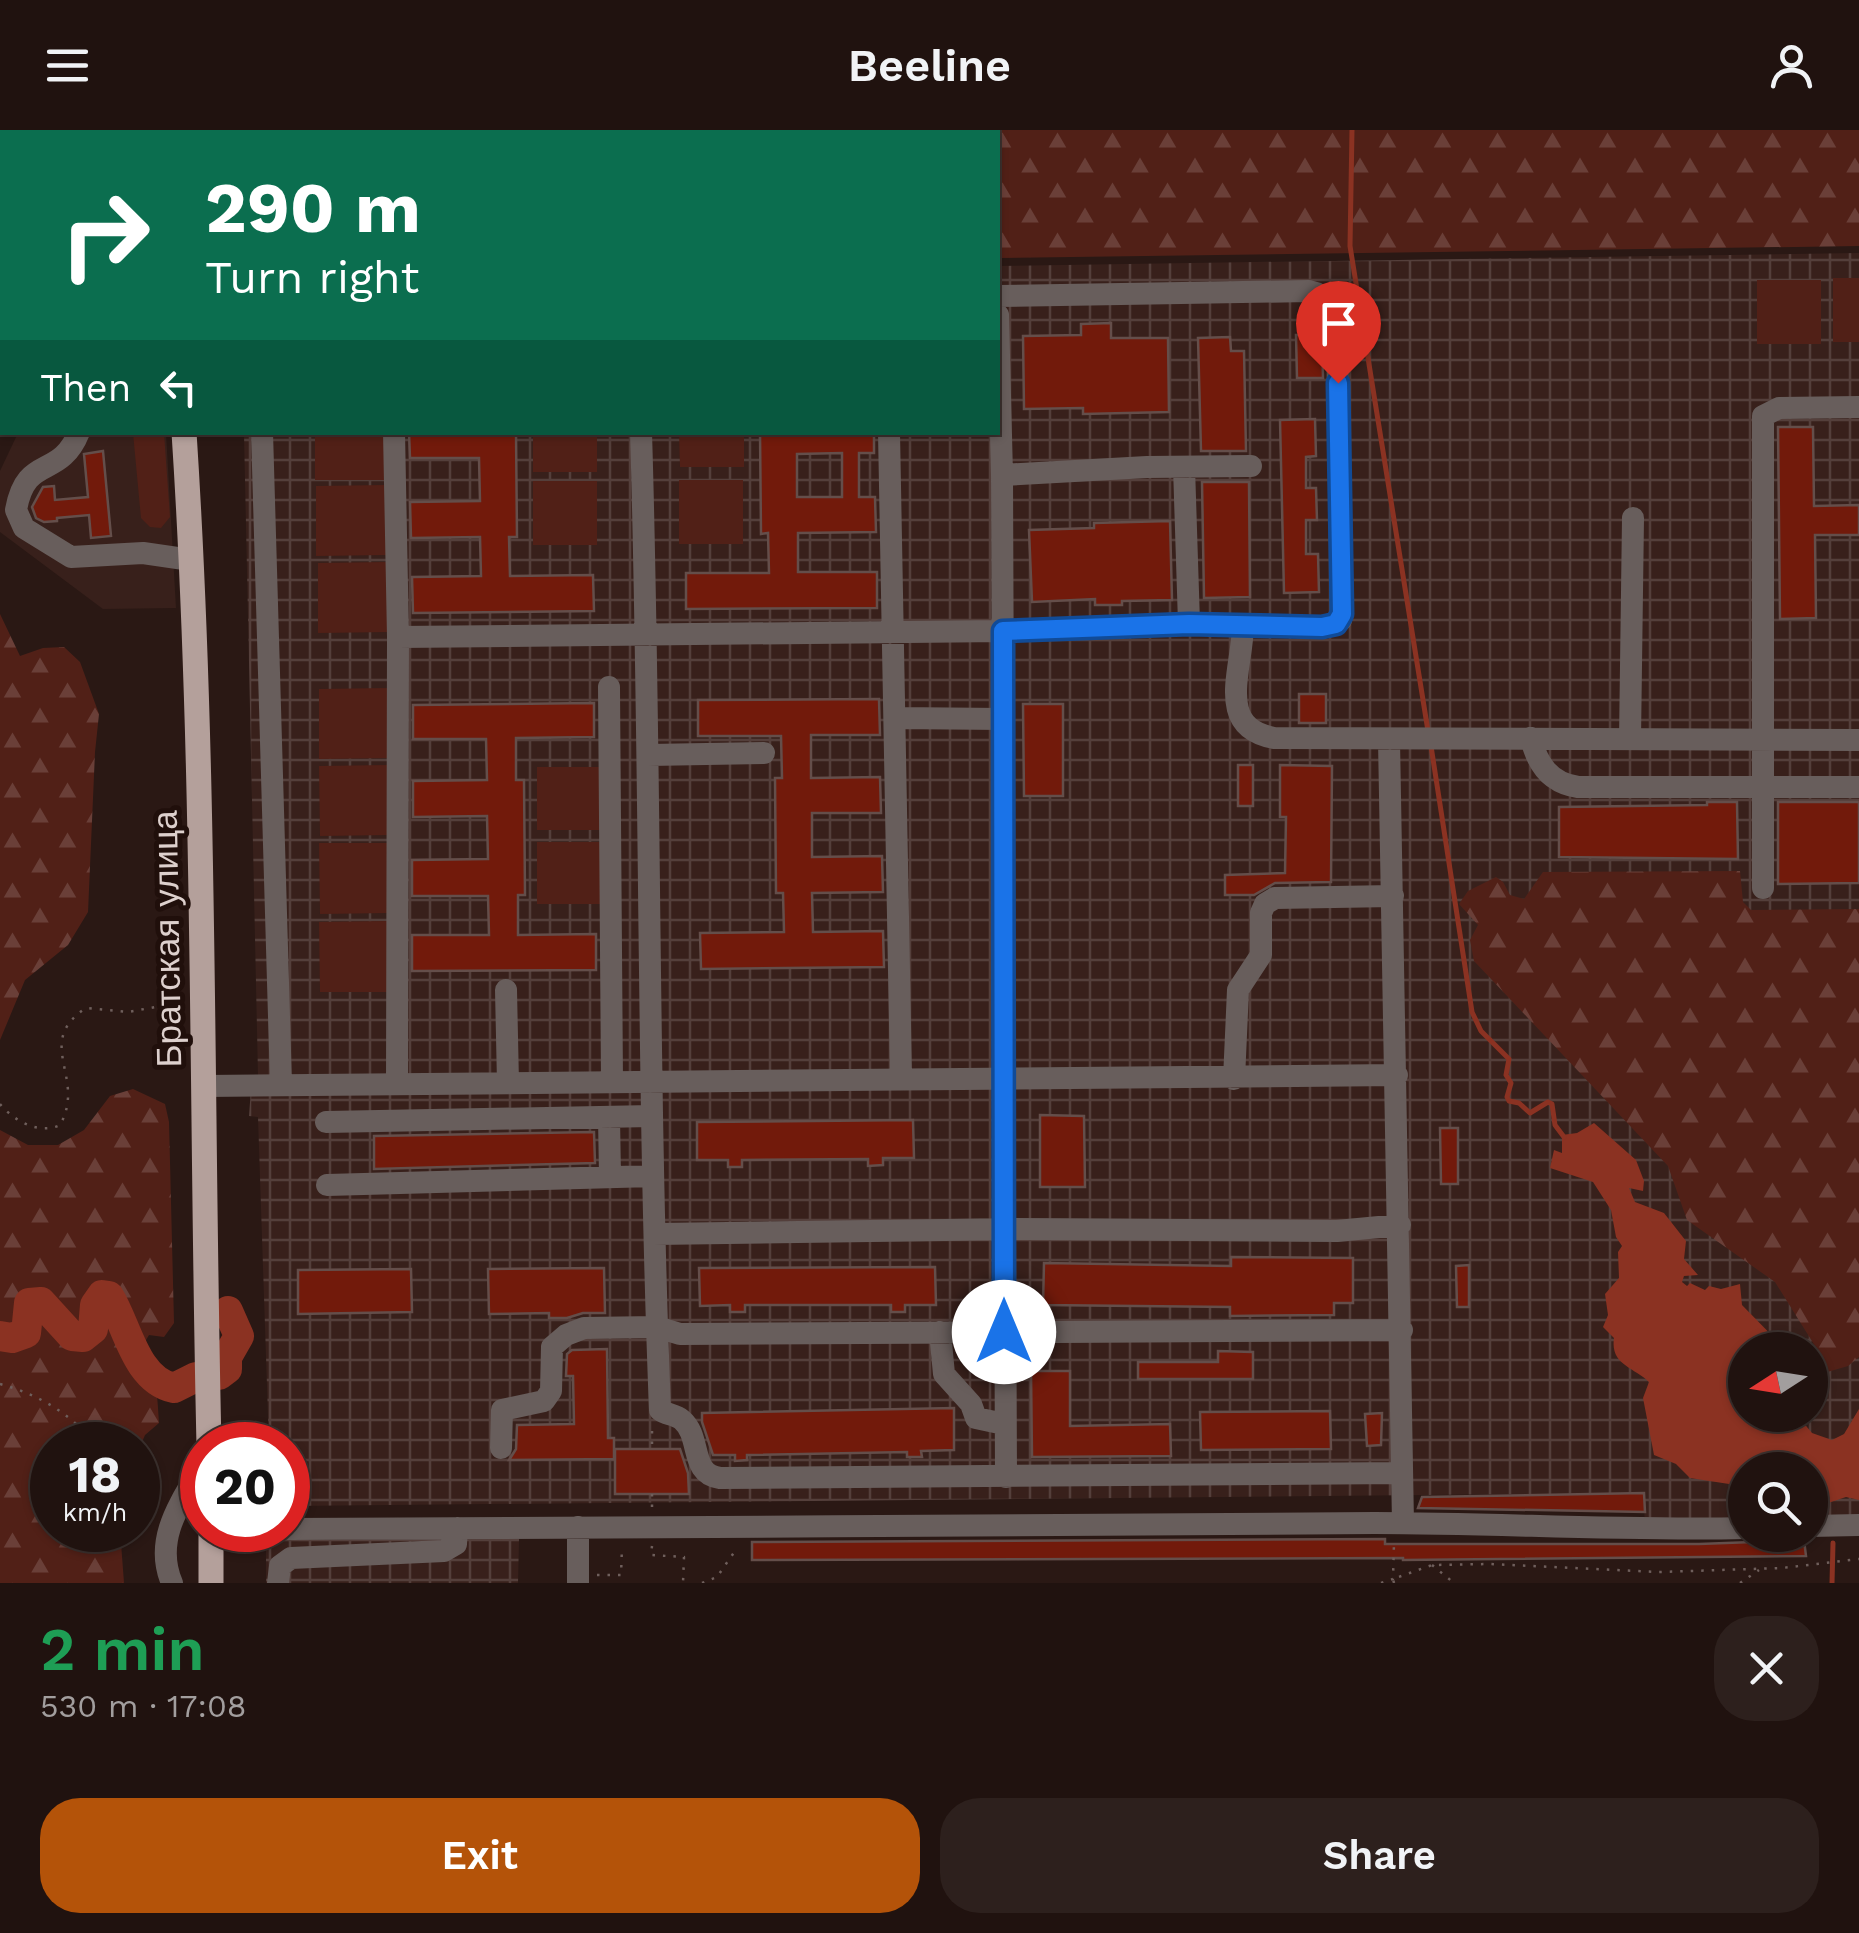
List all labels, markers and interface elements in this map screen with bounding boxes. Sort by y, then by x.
icon: menu [40,38,95,93]
icon: person [1764,38,1819,93]
text: Beeline [848,39,1011,92]
text: 290 m [205,167,421,249]
icon: right [40,170,170,300]
text: Turn right [205,251,419,304]
pin [1296,281,1381,384]
icon: arrive [1311,296,1366,351]
icon: left [151,360,206,415]
text: Then [40,366,131,410]
street label: Братская улица [144,810,190,1068]
position arrow [952,1280,1056,1384]
north arrow [1728,1332,1828,1432]
map controls [1728,1332,1828,1552]
speed limit sign: 20 [180,1422,310,1552]
text: 18 [69,1445,121,1504]
button: search [1728,1452,1828,1552]
text: km/h [63,1498,127,1527]
text: 2 min [40,1614,205,1685]
button: close [1714,1616,1819,1721]
text: 530 m · 17:08 [40,1687,247,1725]
button: Exit [40,1798,920,1913]
button: Share [940,1798,1819,1913]

